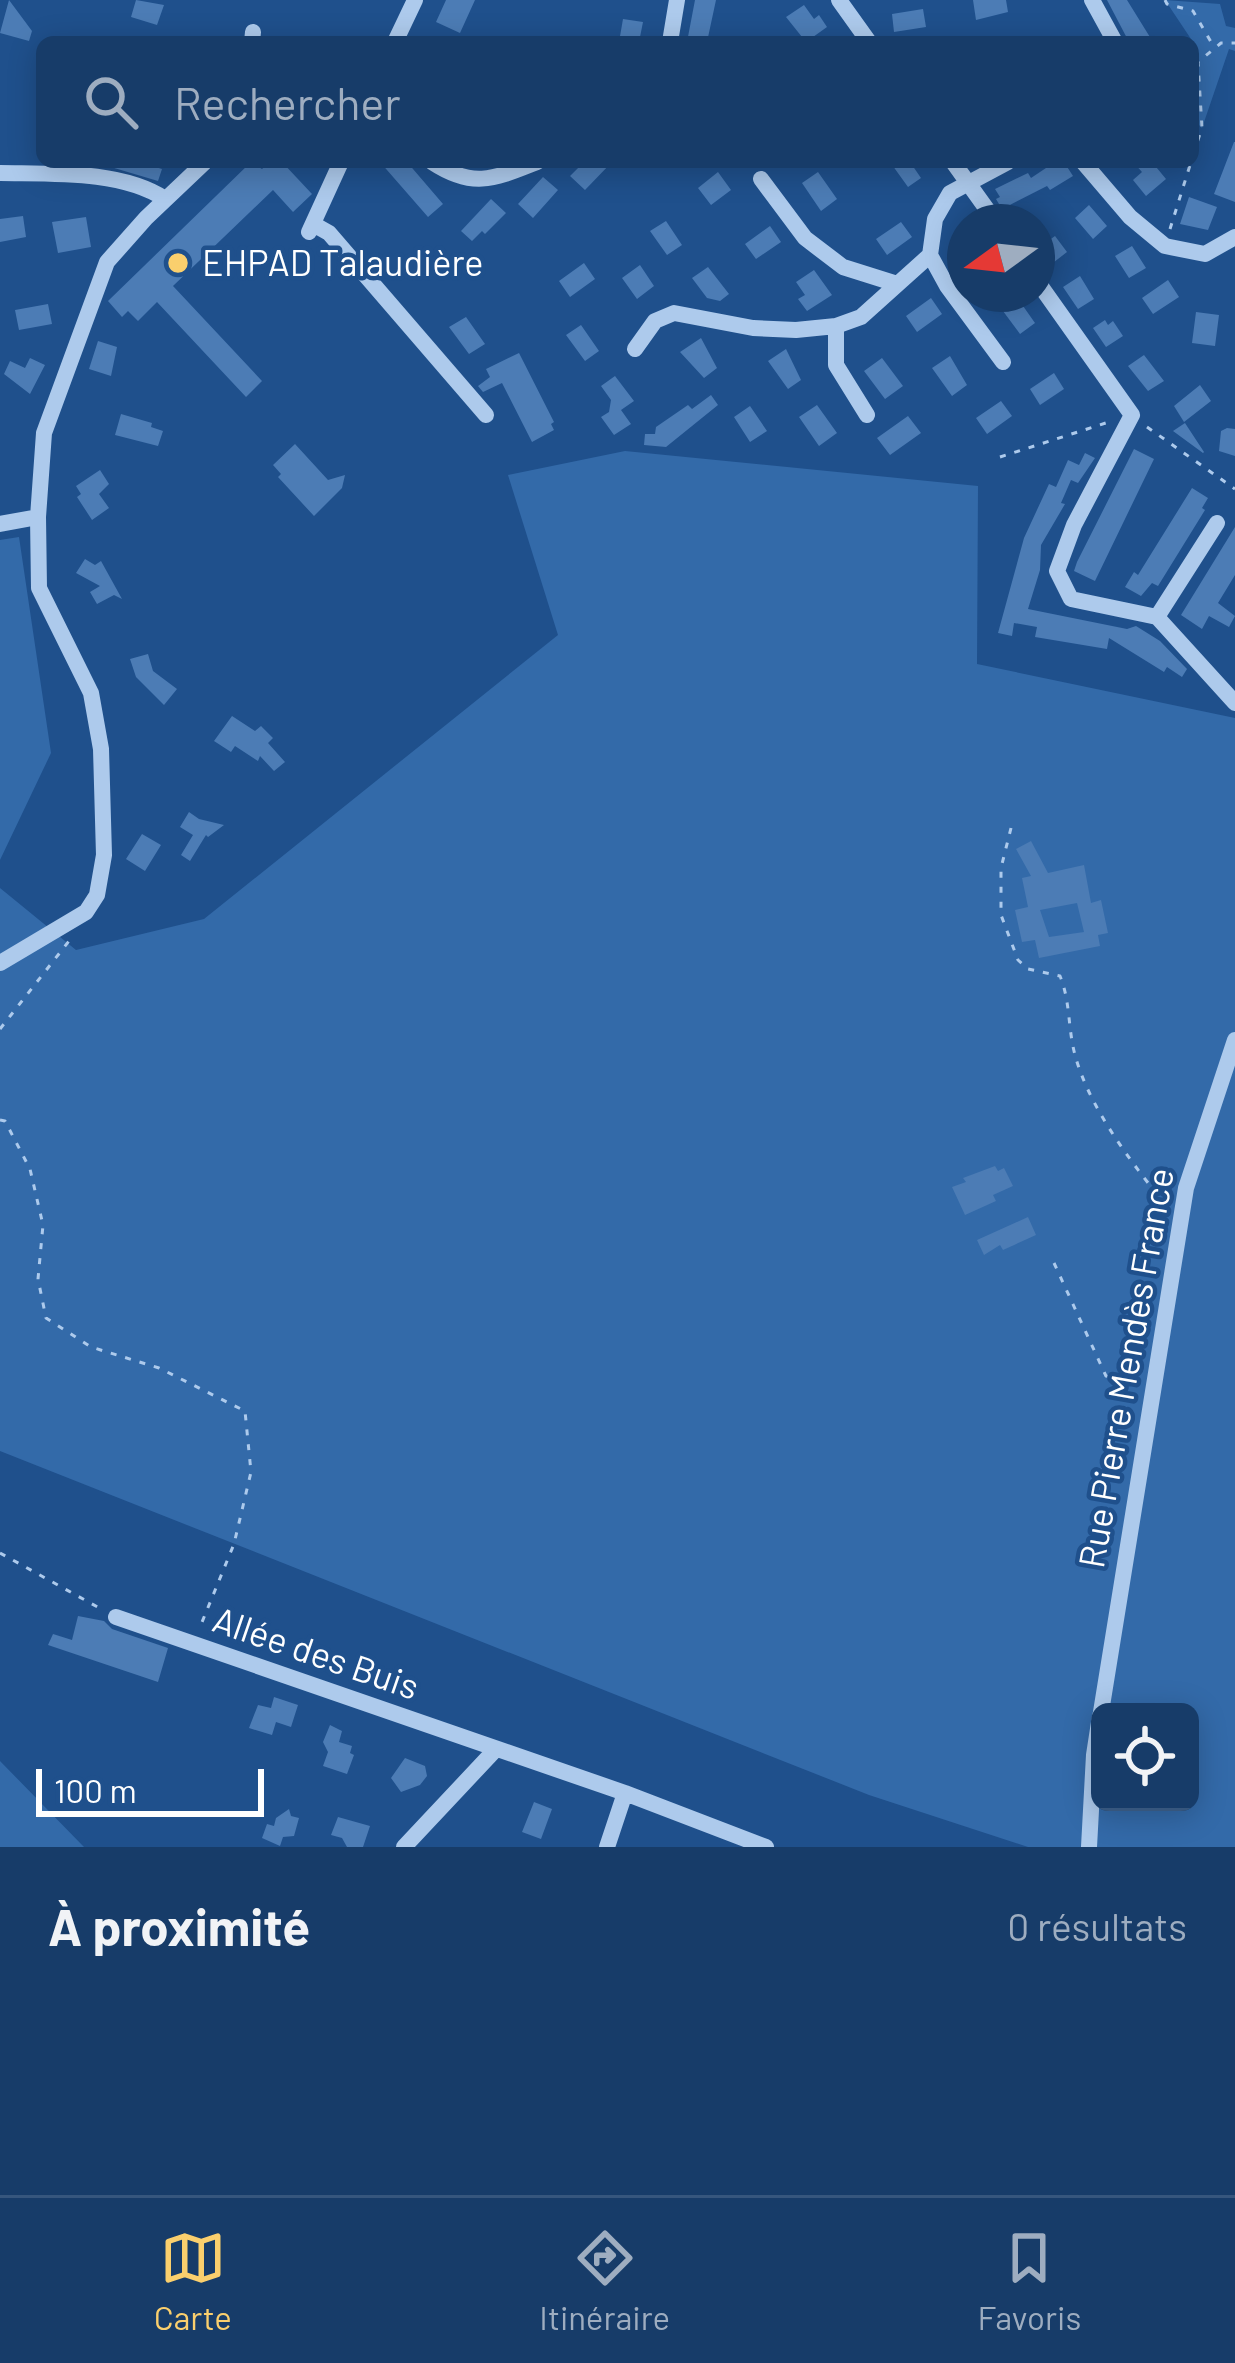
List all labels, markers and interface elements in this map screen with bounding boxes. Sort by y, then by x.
search box [36,36,1199,168]
icon: search [78,69,144,135]
text: Rechercher [174,75,401,129]
north arrow [947,204,1055,312]
place label: EHPAD Talaudière [202,240,484,283]
marker: EHPAD Talaudière [165,250,191,276]
street label: Rue Pierre Mendès France [1068,1164,1181,1571]
street label: Allée des Buis [208,1596,425,1707]
map controls [1091,1703,1199,1811]
button: locate [1091,1703,1199,1811]
scale bar [36,1763,264,1816]
text: 100 m [54,1770,137,1810]
text: À proximité [48,1895,310,1956]
text: 0 résultats [1007,1902,1187,1949]
tab: Carte [154,2225,232,2337]
tab: Itinéraire [539,2225,670,2337]
tab: Favoris [978,2225,1081,2337]

